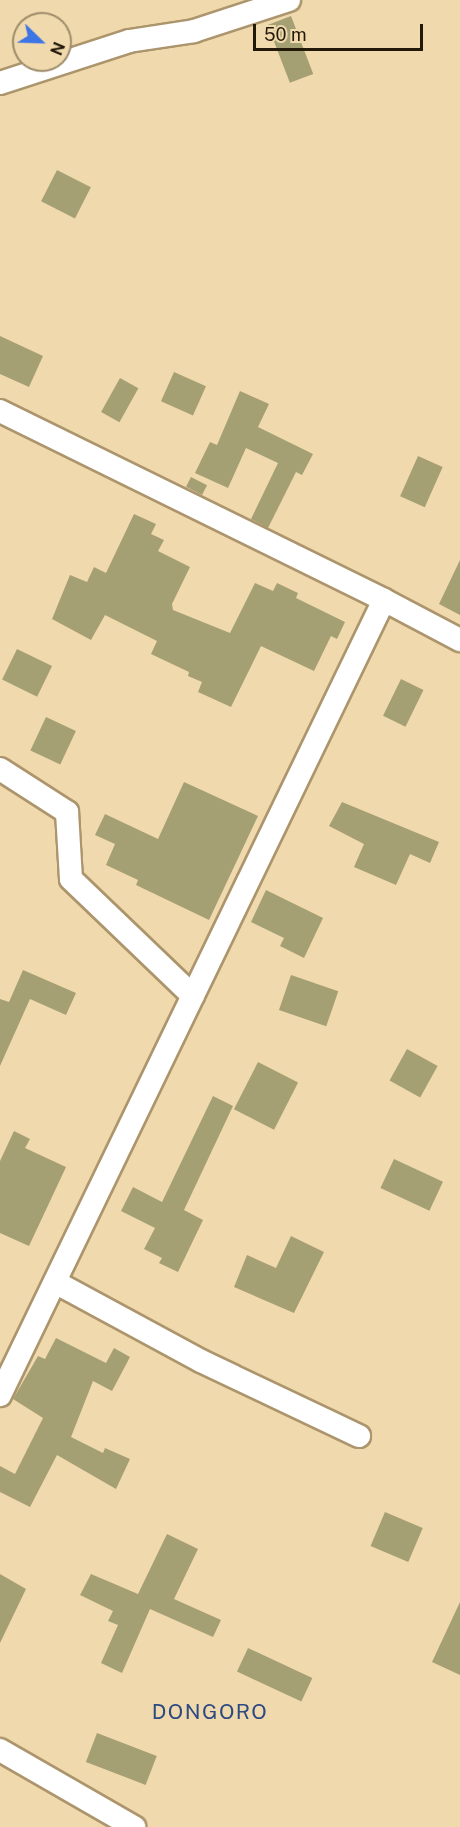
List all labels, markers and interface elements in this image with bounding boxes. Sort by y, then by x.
north arrow [12,12,72,72]
scale bar [256,12,426,50]
text: 50 m [264,24,307,45]
text: N [46,39,68,58]
district label: DONGORO [152,1699,268,1725]

